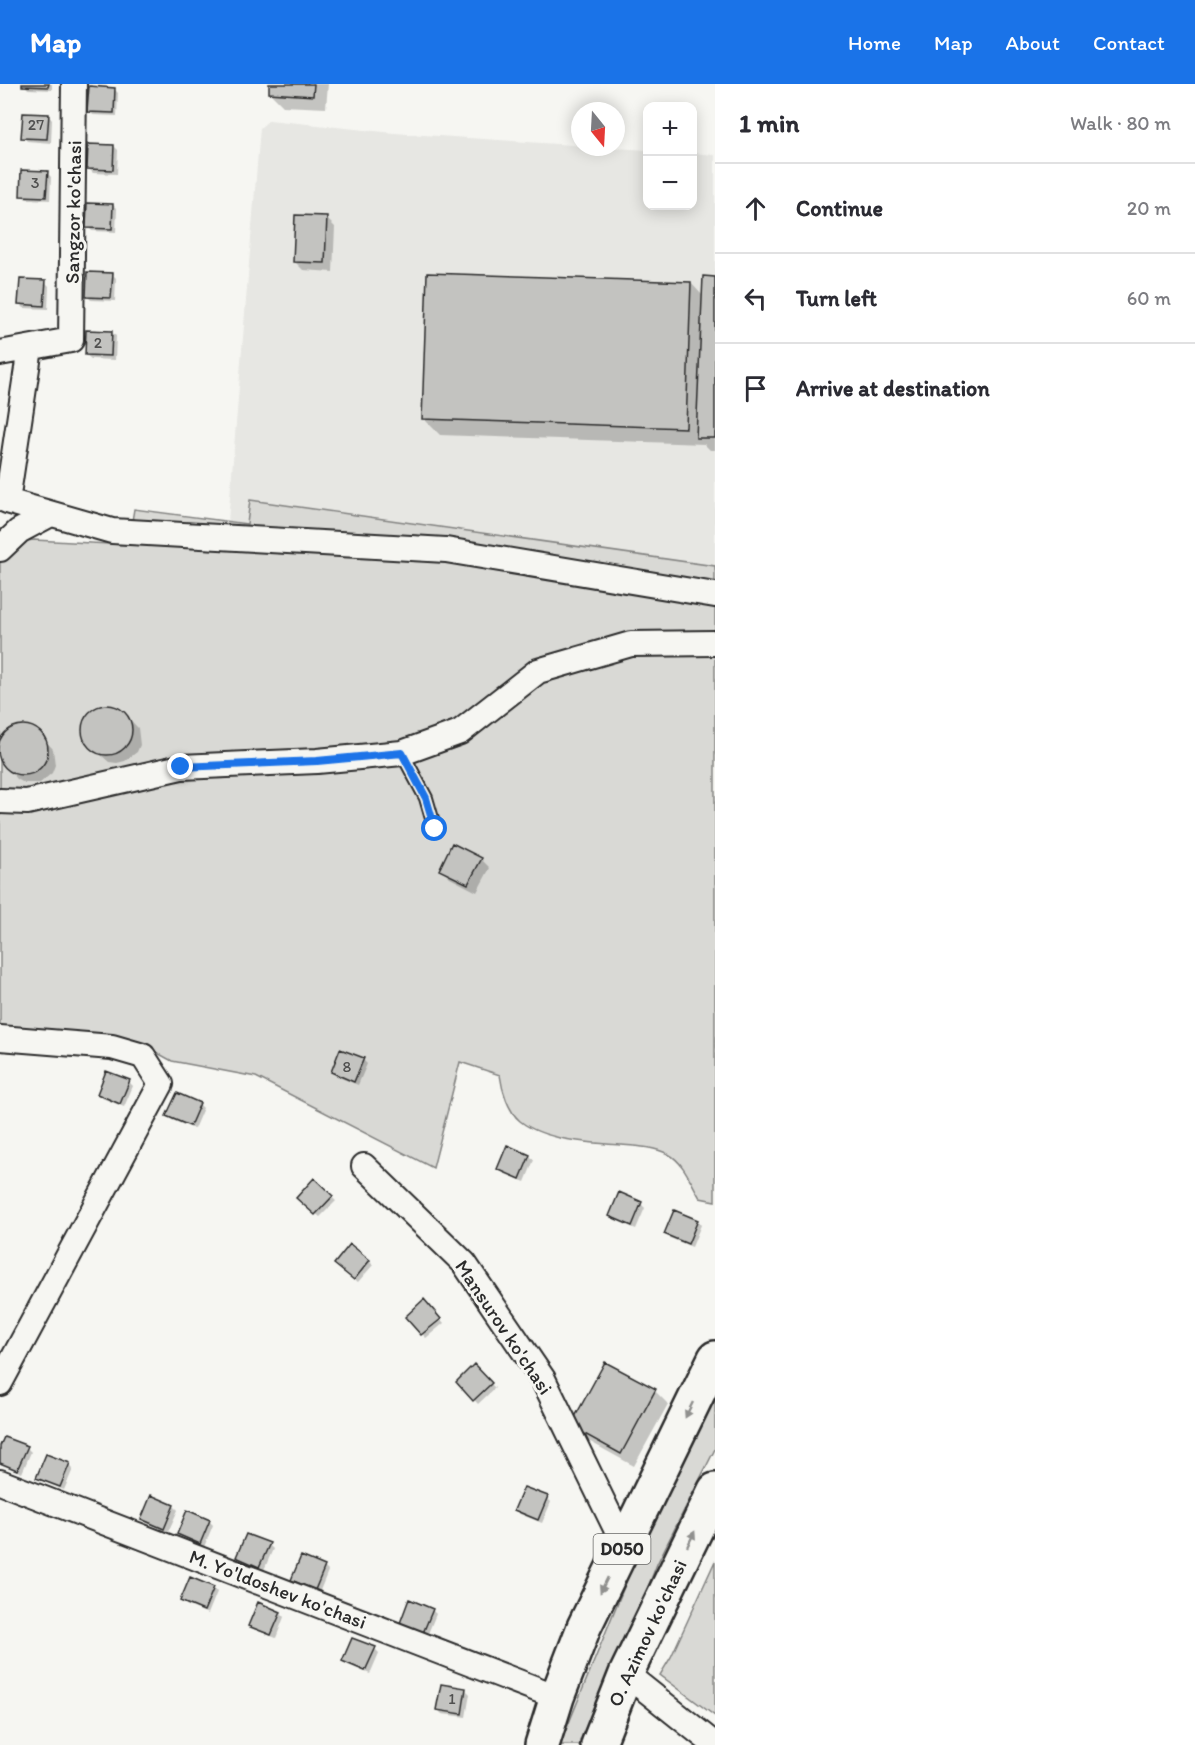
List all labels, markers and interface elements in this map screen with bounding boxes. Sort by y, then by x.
text: Map [30,25,81,59]
text: Home [848,30,901,55]
text: Map [934,30,973,55]
text: About [1006,30,1060,55]
text: Contact [1093,30,1165,55]
north arrow [571,102,625,156]
map controls [643,102,697,210]
button: + [643,102,697,156]
text: 1 min [739,107,799,139]
text: Walk · 80 m [1070,111,1171,135]
house number: 27 [28,115,44,134]
street label: Sangzor ko'chasi [60,140,86,284]
button: − [643,156,697,210]
house number: 3 [31,173,40,192]
icon: ahead [739,192,772,225]
text: Continue [796,195,883,222]
text: 20 m [1127,196,1171,220]
icon: left [739,282,772,315]
text: Turn left [796,285,877,312]
text: 60 m [1127,286,1171,310]
house number: 2 [94,333,103,352]
icon: arrive [739,372,772,405]
text: Arrive at destination [796,375,990,402]
route end [167,753,193,779]
route start [421,815,447,841]
house number: 8 [343,1057,352,1076]
street label: Mansurov ko'chasi [450,1255,558,1399]
one-way arrow [685,1402,694,1419]
one-way arrow [687,1530,696,1547]
road number: D050 [594,1534,650,1564]
street label: M. Yo'ldoshev ko'chasi [186,1544,370,1634]
street label: O. Azimov ko'chasi [602,1556,692,1710]
one-way arrow [599,1577,609,1594]
house number: 1 [448,1689,456,1708]

